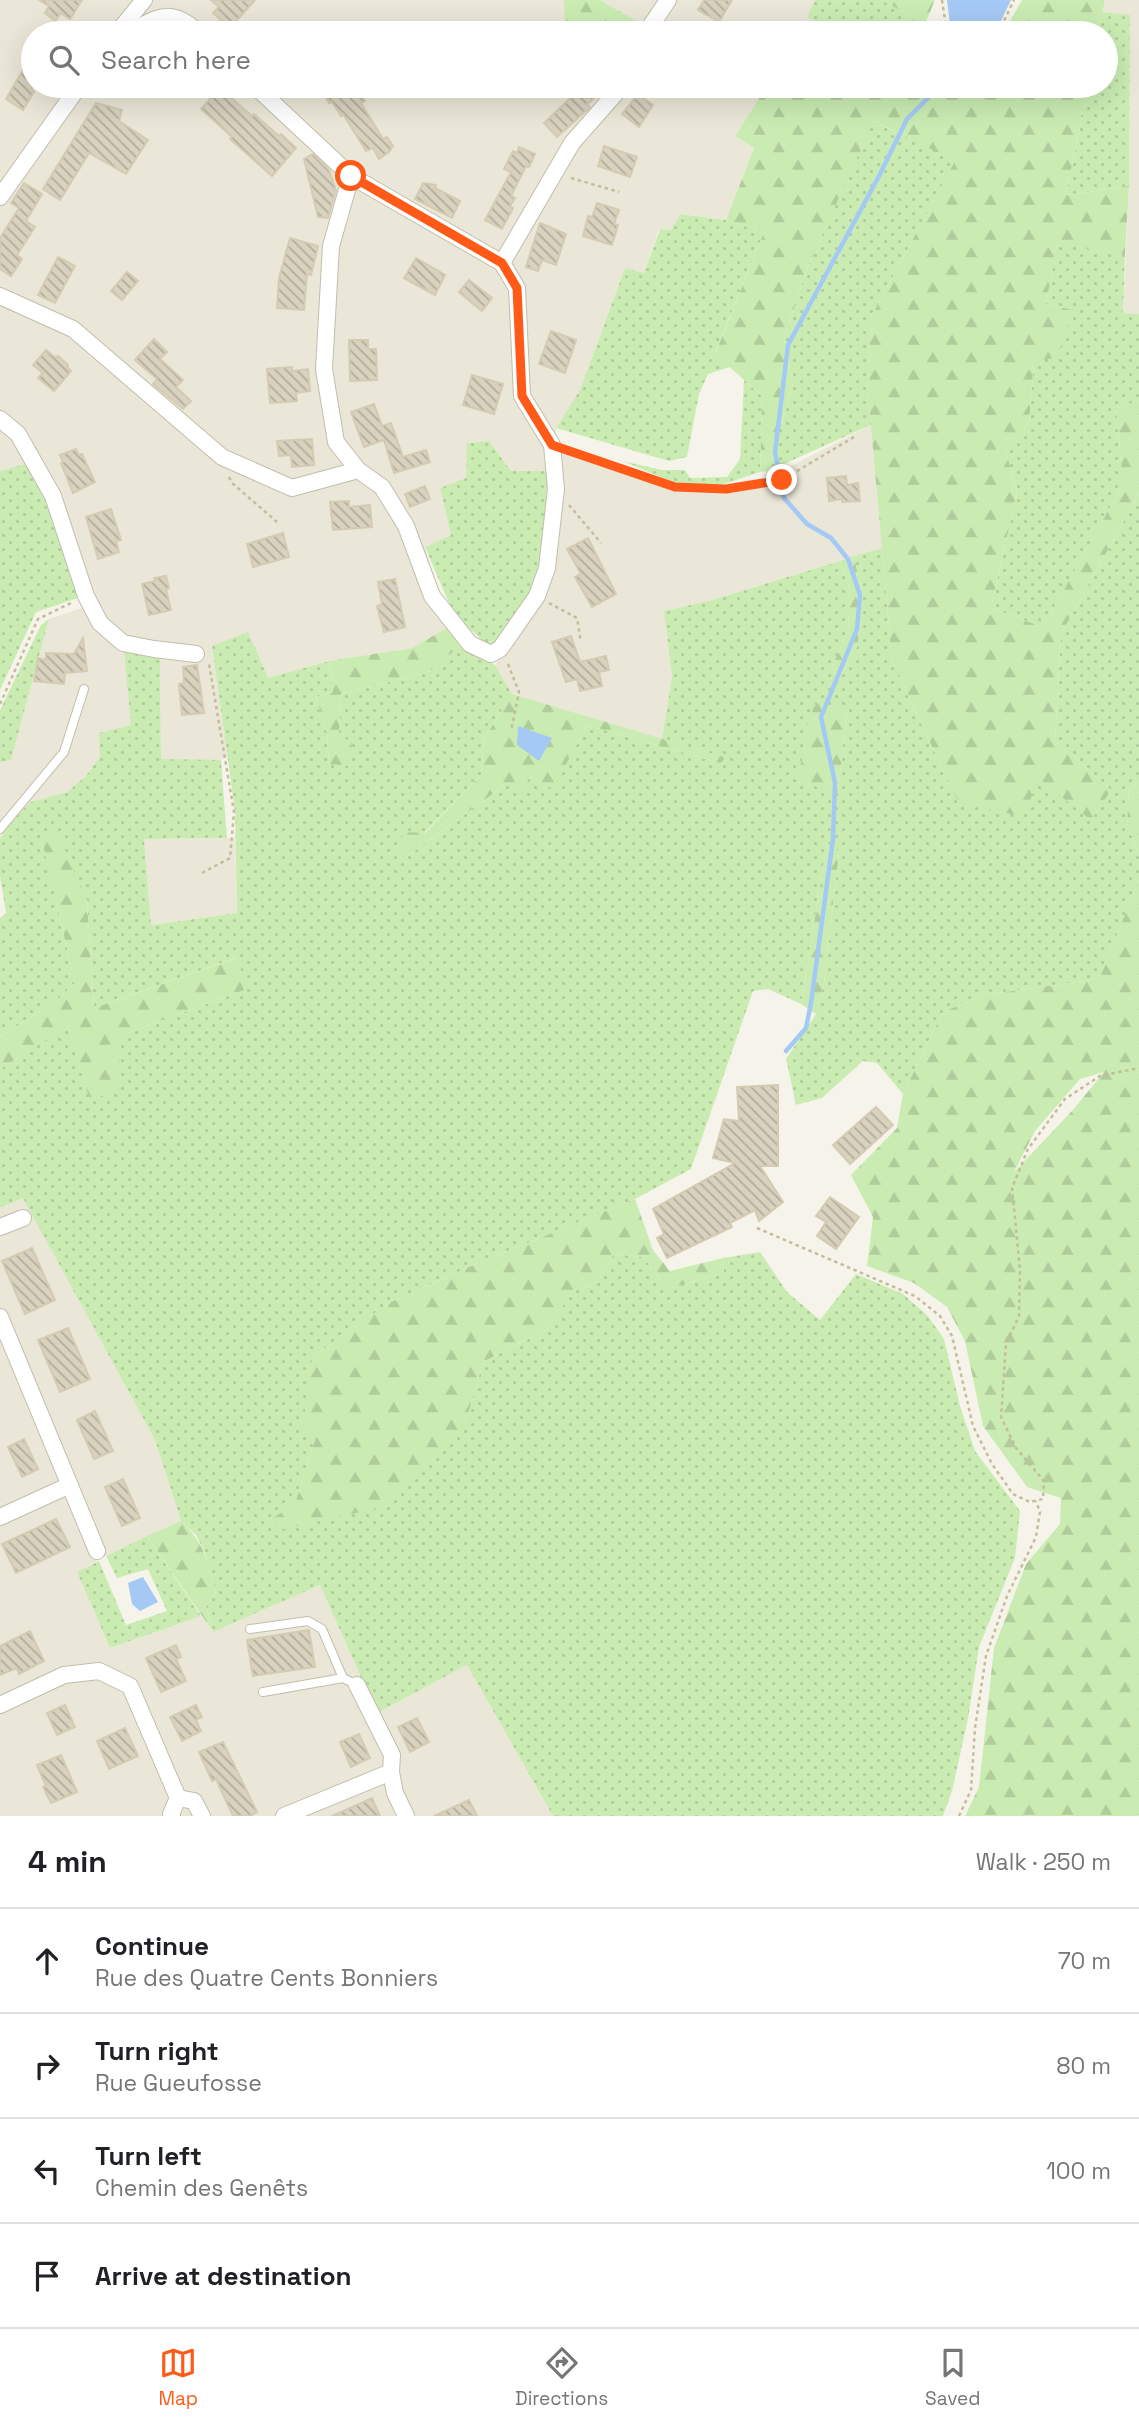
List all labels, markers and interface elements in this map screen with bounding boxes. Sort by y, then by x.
search box [21,21,1118,98]
icon: search [45,41,83,79]
text: Search here [101,43,251,77]
route start [335,160,366,191]
route end [766,464,797,495]
text: 4 min [28,1842,107,1881]
text: Walk · 250 m [976,1847,1111,1877]
text: Continue [95,1929,209,1963]
icon: ahead [28,1942,66,1980]
text: 70 m [1058,1946,1111,1976]
text: Rue des Quatre Cents Bonniers [95,1963,438,1993]
text: Turn right [95,2034,219,2068]
icon: right [28,2047,66,2085]
text: 80 m [1056,2051,1111,2081]
text: Rue Gueufosse [95,2068,262,2098]
text: Turn left [95,2139,202,2173]
icon: left [28,2152,66,2190]
text: 100 m [1046,2156,1111,2186]
text: Chemin des Genêts [95,2173,308,2203]
icon: arrive [28,2257,66,2295]
text: Arrive at destination [95,2259,352,2293]
tab: Map [158,2344,198,2411]
tab: Directions [515,2344,608,2411]
tab: Saved [925,2344,981,2411]

